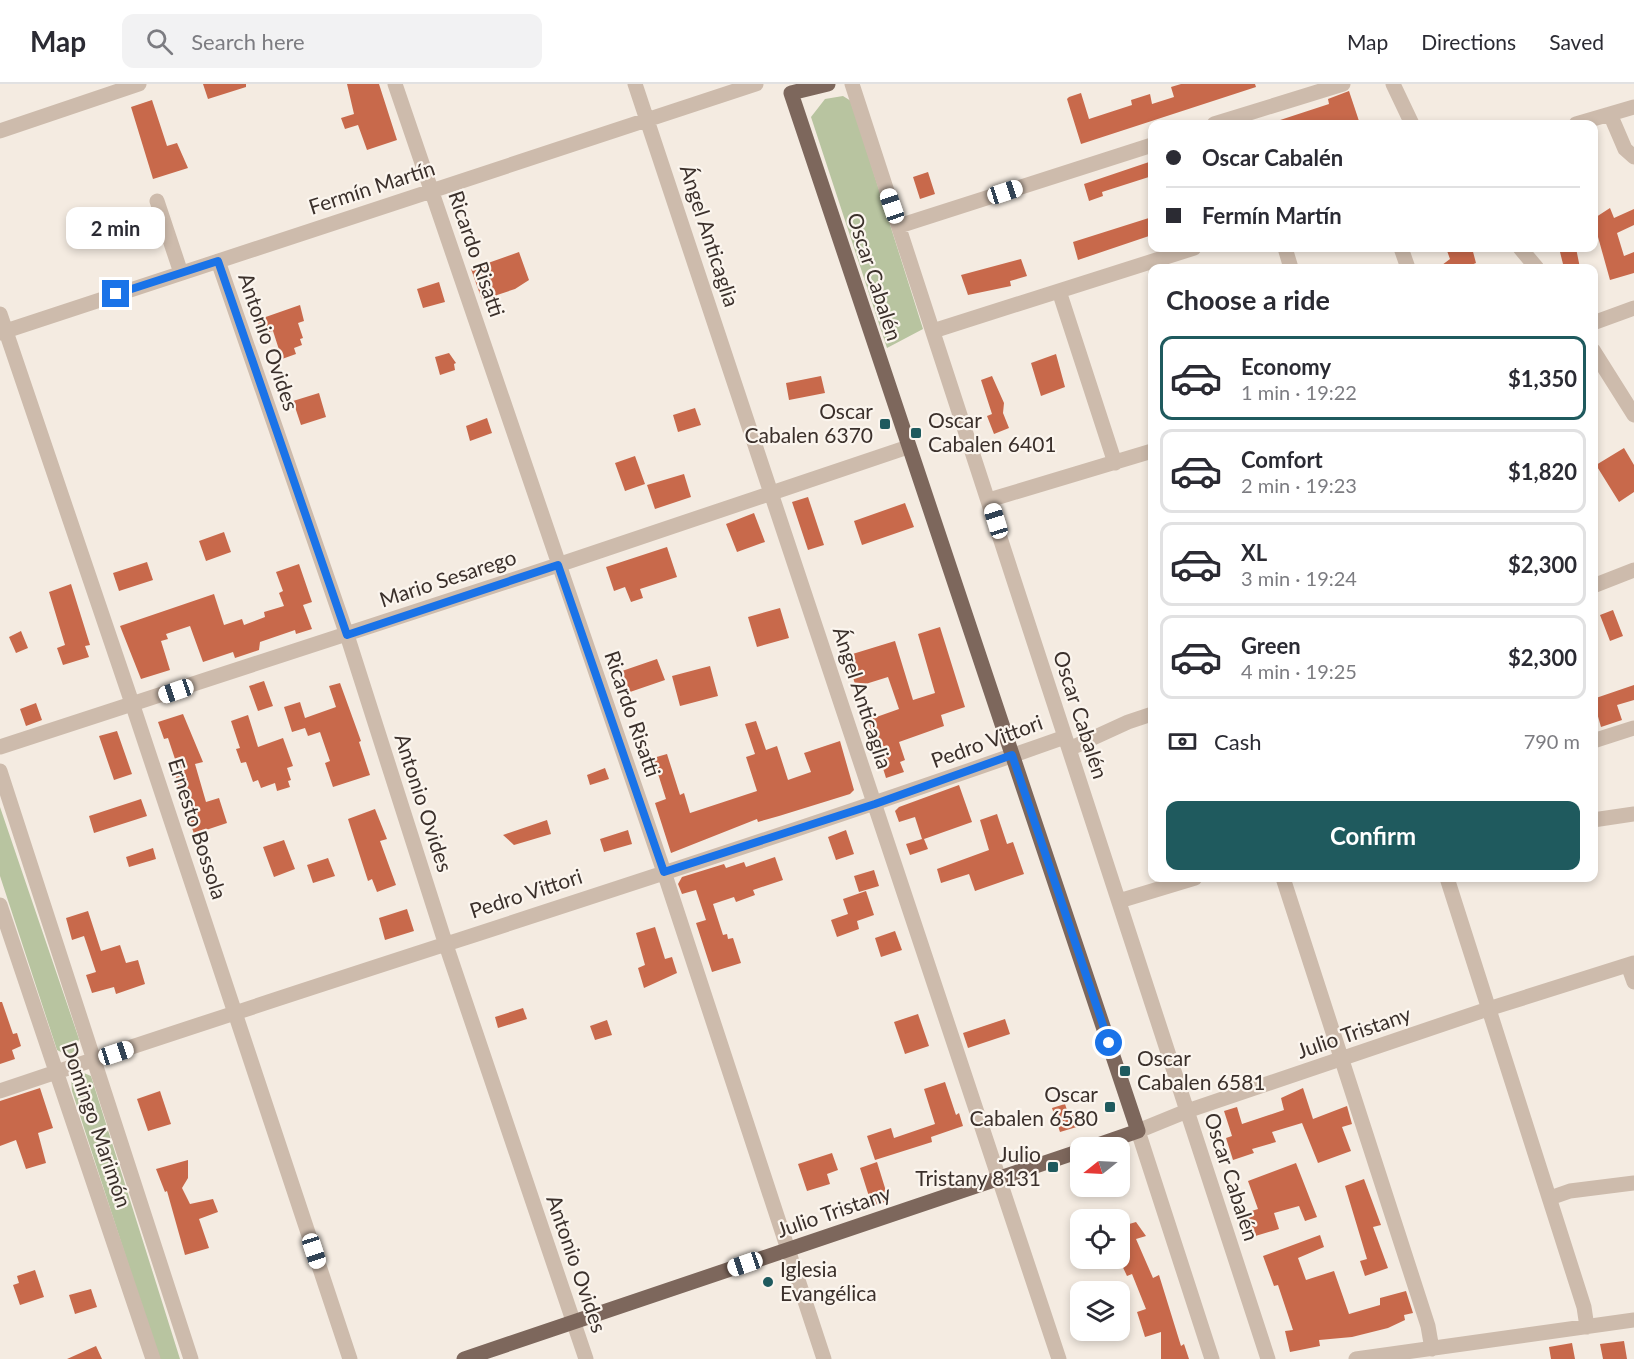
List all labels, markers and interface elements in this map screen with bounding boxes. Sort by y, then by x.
search box [122,14,542,68]
text: Map [30,24,86,58]
icon: search [143,25,176,58]
text: Search here [191,28,305,55]
text: Map [1347,29,1388,54]
text: Directions [1421,29,1516,54]
text: Saved [1549,29,1604,54]
text: Oscar Cabalén [1202,144,1343,171]
street label: Fermín Martín [305,154,438,219]
street label: Ángel Anticaglia [676,161,745,310]
car [985,178,1025,206]
car [878,186,906,226]
street label: Ricardo Risatti [444,187,511,320]
text: Fermín Martín [1202,202,1342,229]
callout: 2 min [66,207,166,249]
street label: Oscar Cabalén [843,209,908,344]
text: 2 min [91,216,140,240]
street label: Antonio Ovides [234,269,305,414]
route end [102,280,129,307]
text: Choose a ride [1166,283,1330,316]
icon: car [1169,351,1223,405]
text: Economy [1241,353,1331,380]
text: $1,350 [1508,365,1577,392]
text: 1 min · 19:22 [1241,380,1357,404]
place label: Oscar Cabalen 6370 [744,398,873,447]
place label: Oscar Cabalen 6401 [928,407,1057,456]
marker: Oscar Cabalen 6370 [878,417,892,431]
marker: Oscar Cabalen 6401 [909,426,923,440]
icon: car [1169,444,1223,498]
text: Comfort [1241,446,1323,473]
text: $1,820 [1508,458,1577,485]
text: 2 min · 19:23 [1241,473,1357,497]
car [982,501,1010,541]
icon: car [1169,537,1223,591]
text: XL [1241,539,1267,566]
street label: Mario Sesarego [376,544,519,611]
text: $2,300 [1508,551,1577,578]
text: 3 min · 19:24 [1241,566,1357,590]
street label: Ángel Anticaglia [829,623,898,772]
icon: car [1169,630,1223,684]
text: Green [1241,632,1301,659]
text: $2,300 [1508,644,1577,671]
street label: Ricardo Risatti [600,647,667,780]
street label: Oscar Cabalén [1049,647,1114,782]
text: 4 min · 19:25 [1241,659,1357,683]
car [156,677,196,705]
street label: Pedro Vittori [927,709,1046,772]
icon: cash [1166,725,1199,758]
text: Cash [1214,728,1261,755]
text: 790 m [1524,729,1580,753]
street label: Antonio Ovides [390,730,459,875]
street label: Ernesto Bossola [164,755,233,902]
button: Confirm [1166,801,1580,870]
street label: Pedro Vittori [466,863,585,923]
street label: Julio Tristany [1293,1000,1414,1063]
route start [1095,1029,1122,1056]
street label: Domingo Marimón [57,1039,137,1210]
car [96,1039,136,1067]
place label: Oscar Cabalen 6581 [1137,1045,1266,1094]
marker: Oscar Cabalen 6581 [1118,1064,1132,1078]
place label: Oscar Cabalen 6580 [969,1081,1098,1130]
marker: Oscar Cabalen 6580 [1103,1100,1117,1114]
street label: Oscar Cabalén [1200,1109,1265,1244]
north arrow [1070,1137,1130,1197]
map controls [1070,1137,1130,1341]
place label: Julio Tristany 8131 [915,1141,1041,1190]
marker: Julio Tristany 8131 [1046,1160,1060,1174]
street label: Julio Tristany [773,1179,894,1242]
street label: Antonio Ovides [542,1191,613,1336]
button: locate [1070,1209,1130,1269]
car [300,1231,328,1271]
car [725,1250,765,1278]
place label: Iglesia Evangélica [780,1256,877,1305]
marker: Iglesia Evangélica [761,1275,775,1289]
button: layers [1070,1281,1130,1341]

